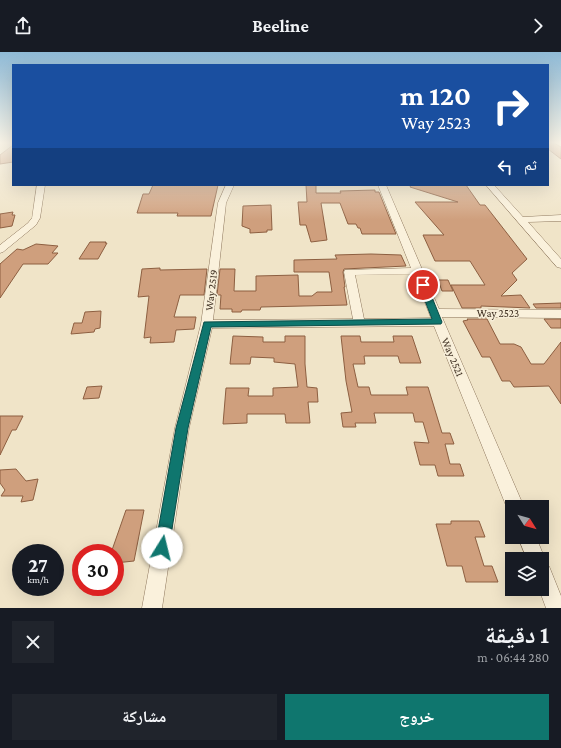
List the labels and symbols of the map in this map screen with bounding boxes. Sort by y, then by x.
pin [406,268,440,302]
street label: Way 2519 [203,269,220,311]
street label: Way 2523 [477,307,519,320]
street label: Way 2521 [439,336,467,379]
north arrow [505,500,549,544]
position arrow [141,527,183,569]
speed limit sign: 30 [72,544,124,596]

